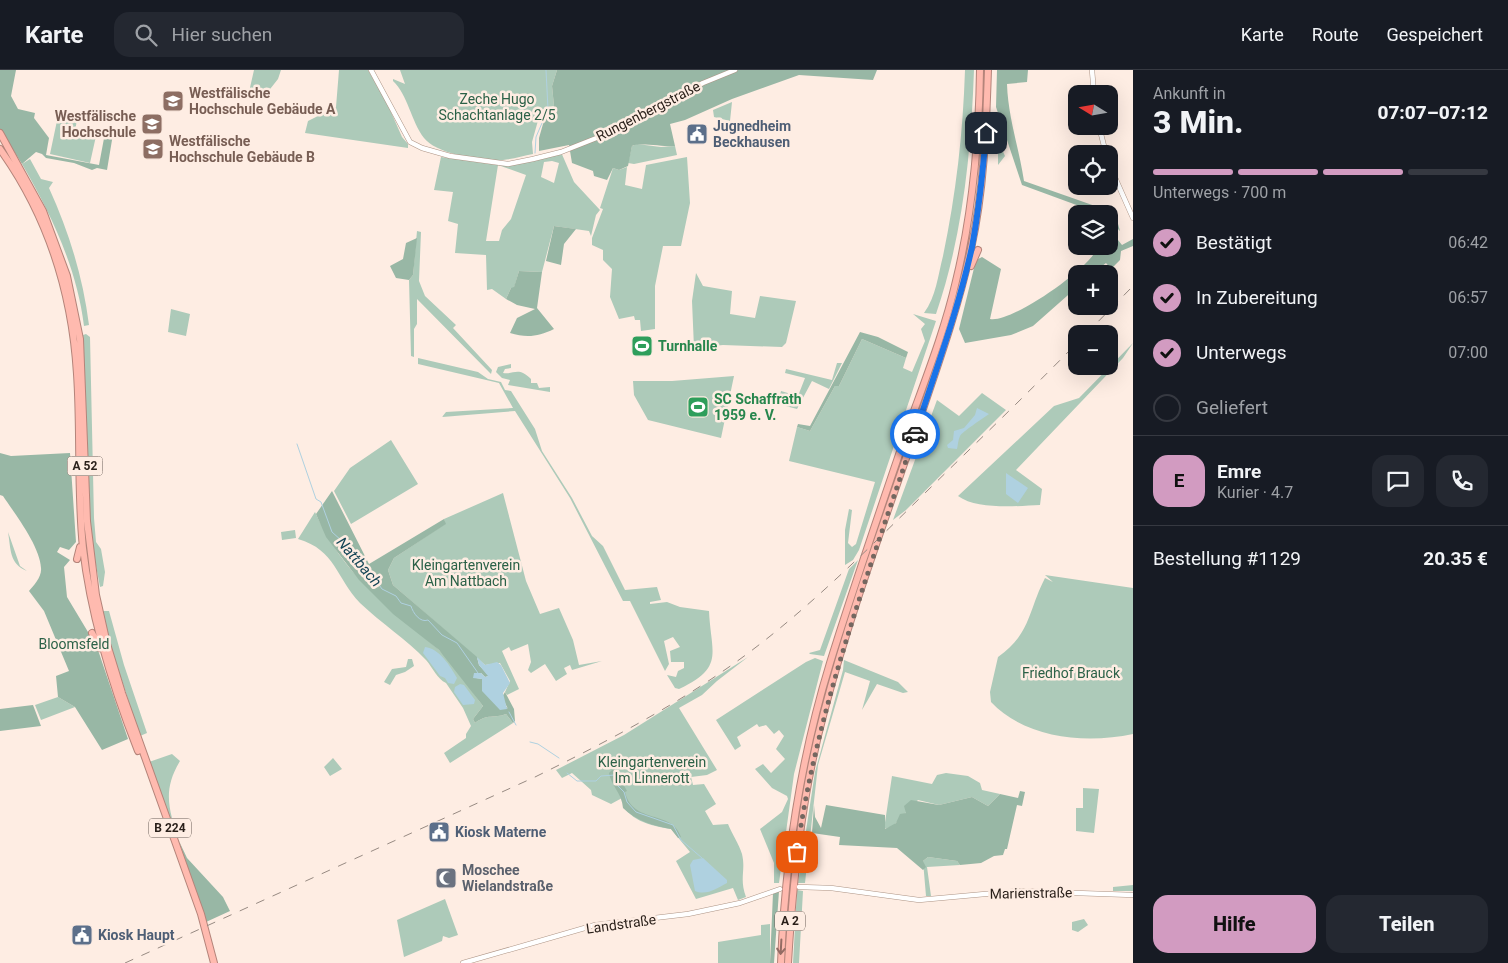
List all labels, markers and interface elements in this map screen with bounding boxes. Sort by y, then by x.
search box [114,12,464,57]
text: Karte [25,21,84,49]
icon: search [132,21,160,49]
text: Hier suchen [172,23,272,46]
text: Karte [1241,24,1284,45]
text: Route [1312,24,1359,45]
text: Gespeichert [1387,24,1483,45]
street label: Rungenbergstraße [593,78,703,144]
text: Ankunft in [1153,84,1226,103]
place label: Westfälische Hochschule Gebäude A [189,85,336,117]
north arrow [1068,85,1118,135]
map controls [1068,85,1118,375]
school or university icon: Westfälische Hochschule Gebäude A [161,89,185,113]
park label: Zeche Hugo Schachtanlage 2/5 [438,91,556,123]
text: 07:07–07:12 [1377,101,1488,124]
text: 3 Min. [1153,103,1244,141]
place label: Westfälische Hochschule [55,108,136,140]
school or university icon: Westfälische Hochschule [140,112,164,136]
pin [965,112,1007,154]
place label: Jugnedheim Beckhausen [713,118,791,150]
icon: home [972,119,1000,147]
public building icon: Jugnedheim Beckhausen [685,122,709,146]
place label: Westfälische Hochschule Gebäude B [169,133,315,165]
school or university icon: Westfälische Hochschule Gebäude B [141,137,165,161]
button: locate [1068,145,1118,195]
text: Unterwegs · 700 m [1153,183,1286,202]
button: layers [1068,205,1118,255]
icon: check [1153,229,1181,257]
text: Bestätigt [1196,231,1272,254]
text: 06:42 [1448,233,1488,252]
button: + [1068,265,1118,315]
icon: check [1153,284,1181,312]
text: In Zubereitung [1196,286,1318,309]
text: 06:57 [1448,288,1488,307]
button: − [1068,325,1118,375]
sports icon: Turnhalle [630,334,654,358]
place label: Turnhalle [658,338,718,354]
icon: check [1153,339,1181,367]
text: Unterwegs [1196,341,1287,364]
text: 07:00 [1448,343,1488,362]
place label: SC Schaffrath 1959 e. V. [714,391,802,423]
sports icon: SC Schaffrath 1959 e. V. [686,395,710,419]
text: Geliefert [1196,396,1268,419]
courier [890,409,940,459]
icon: car [901,420,929,448]
button: chat [1372,455,1424,507]
button: phone [1436,455,1488,507]
road number: A 52 [68,456,102,476]
text: Emre [1217,460,1261,483]
text: E [1174,469,1184,492]
text: Kurier · 4.7 [1217,483,1293,502]
water label: Nattbach [333,534,385,590]
text: Bestellung #1129 [1153,547,1301,570]
text: 20.35 € [1423,547,1488,570]
park label: Kleingartenverein Am Nattbach [412,557,520,589]
park label: Bloomsfeld [38,636,110,652]
park label: Friedhof Brauck [1022,665,1121,681]
park label: Kleingartenverein Im Linnerott [598,754,706,786]
road number: B 224 [149,818,191,838]
public building icon: Kiosk Materne [427,820,451,844]
place label: Kiosk Materne [455,824,547,840]
pin [776,831,818,873]
icon: bag [783,838,811,866]
place label: Moschee Wielandstraße [462,862,554,894]
mosque icon: Moschee Wielandstraße [434,866,458,890]
street label: Marienstraße [989,884,1073,902]
button: Hilfe [1153,895,1316,953]
button: Teilen [1326,895,1488,953]
street label: Landstraße [585,911,657,937]
road number: A 2 [775,911,805,930]
public building icon: Kiosk Haupt [70,923,94,947]
place label: Kiosk Haupt [98,927,175,943]
one-way arrow [777,939,786,955]

